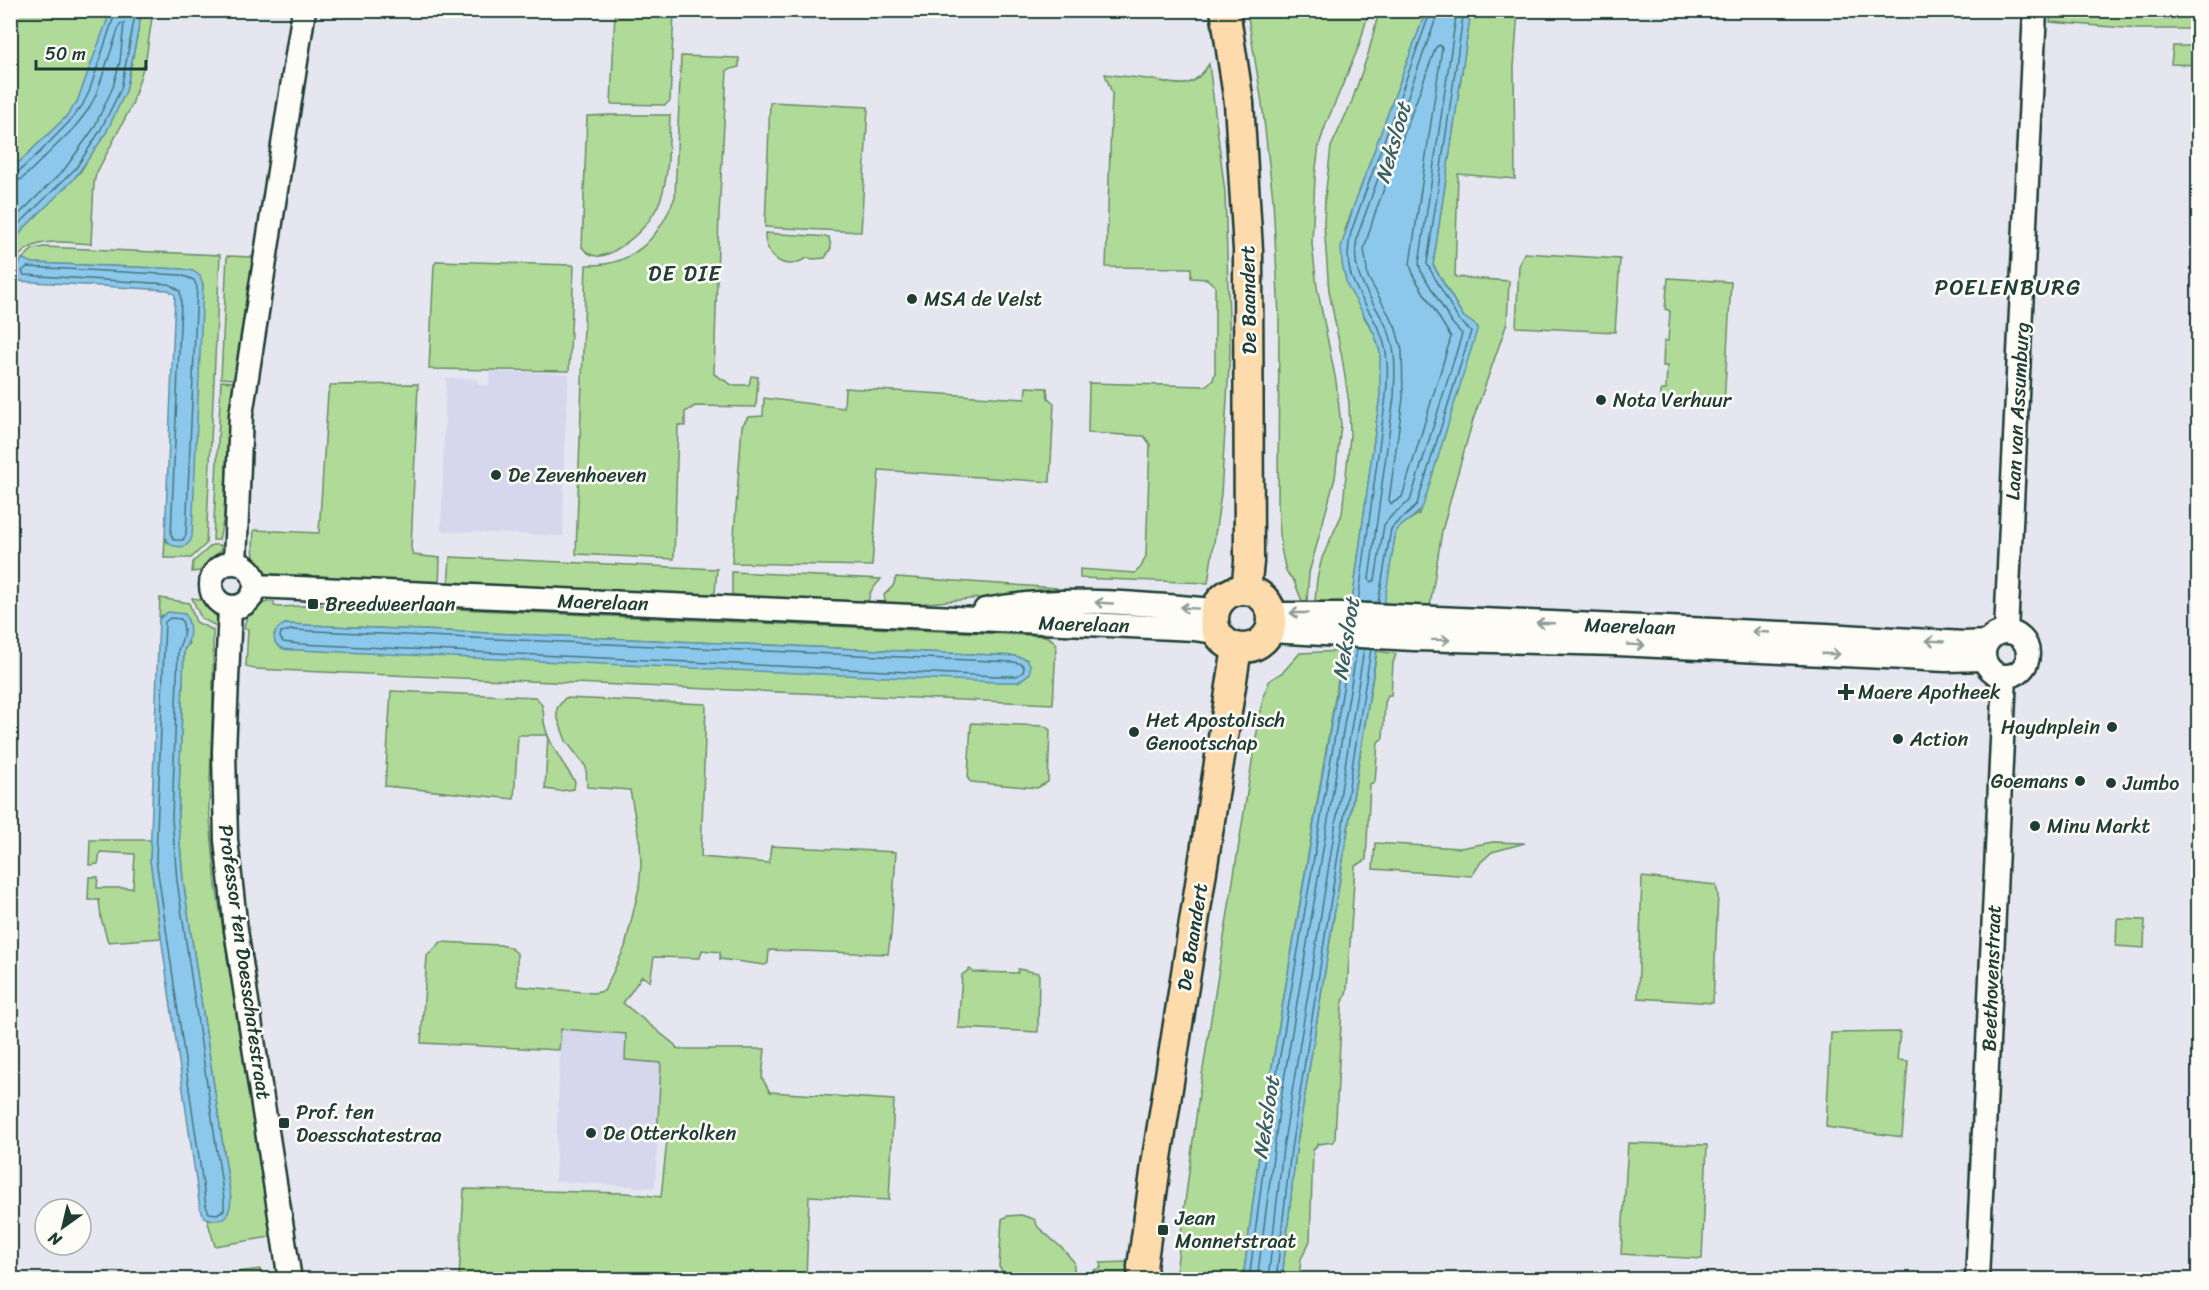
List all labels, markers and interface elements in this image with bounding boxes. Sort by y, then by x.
scale bar [36,33,146,71]
text: 50 m [45,38,86,70]
water label: Neksloot [1363,95,1423,188]
street label: De Baandert [1230,245,1267,355]
district label: DE DIE [648,254,722,293]
district label: POELENBURG [1935,268,2081,307]
place label: MSA de Velst [924,282,1042,317]
marker: MSA de Velst [905,292,919,306]
street label: Laan van Assumburg [1995,321,2040,501]
place label: Nota Verhuur [1613,383,1733,418]
marker: Nota Verhuur [1594,393,1608,407]
place label: De Zevenhoeven [508,458,647,493]
marker: De Zevenhoeven [489,468,503,482]
street label: Maerelaan [557,583,649,622]
place label: Breedweerlaan [325,587,456,622]
water label: Neksloot [1321,593,1372,683]
marker: Breedweerlaan [306,597,320,611]
one-way arrow [1095,598,1115,609]
one-way arrow [1180,602,1200,613]
street label: Maerelaan [1038,605,1130,644]
street label: Maerelaan [1584,607,1676,646]
one-way arrow [1290,608,1310,619]
one-way arrow [1536,617,1556,629]
one-way arrow [1751,626,1771,637]
one-way arrow [1430,634,1450,645]
one-way arrow [1925,636,1945,647]
one-way arrow [1625,640,1645,651]
one-way arrow [1820,649,1840,660]
place label: Maere Apotheek [1858,675,2001,710]
marker: Maere Apotheek [1839,685,1853,699]
place label: Het Apostolisch Genootschap [1146,703,1285,761]
place label: Haydnplein [2001,710,2100,745]
marker: Haydnplein [2105,720,2119,734]
place label: Action [1909,722,1969,757]
marker: Het Apostolisch Genootschap [1127,725,1141,739]
marker: Action [1891,732,1905,746]
place label: Goemans [1991,764,2069,799]
place label: Jumbo [2122,766,2179,801]
marker: Goemans [2073,774,2087,788]
marker: Jumbo [2104,776,2118,790]
place label: Minu Markt [2047,809,2151,844]
marker: Minu Markt [2028,819,2042,833]
street label: Professor ten Doesschatestraat [208,822,281,1102]
street label: De Baandert [1167,880,1218,994]
street label: Beethovenstraat [1971,904,2012,1052]
water label: Neksloot [1241,1072,1292,1162]
place label: Prof. ten Doesschatestraa [296,1095,442,1153]
marker: Prof. ten Doesschatestraa [277,1116,291,1130]
place label: De Otterkolken [603,1116,737,1151]
marker: De Otterkolken [584,1126,598,1140]
north arrow [33,1197,93,1257]
place label: Jean Monnetstraat [1174,1201,1297,1259]
text: N [41,1223,68,1255]
marker: Jean Monnetstraat [1156,1223,1170,1237]

